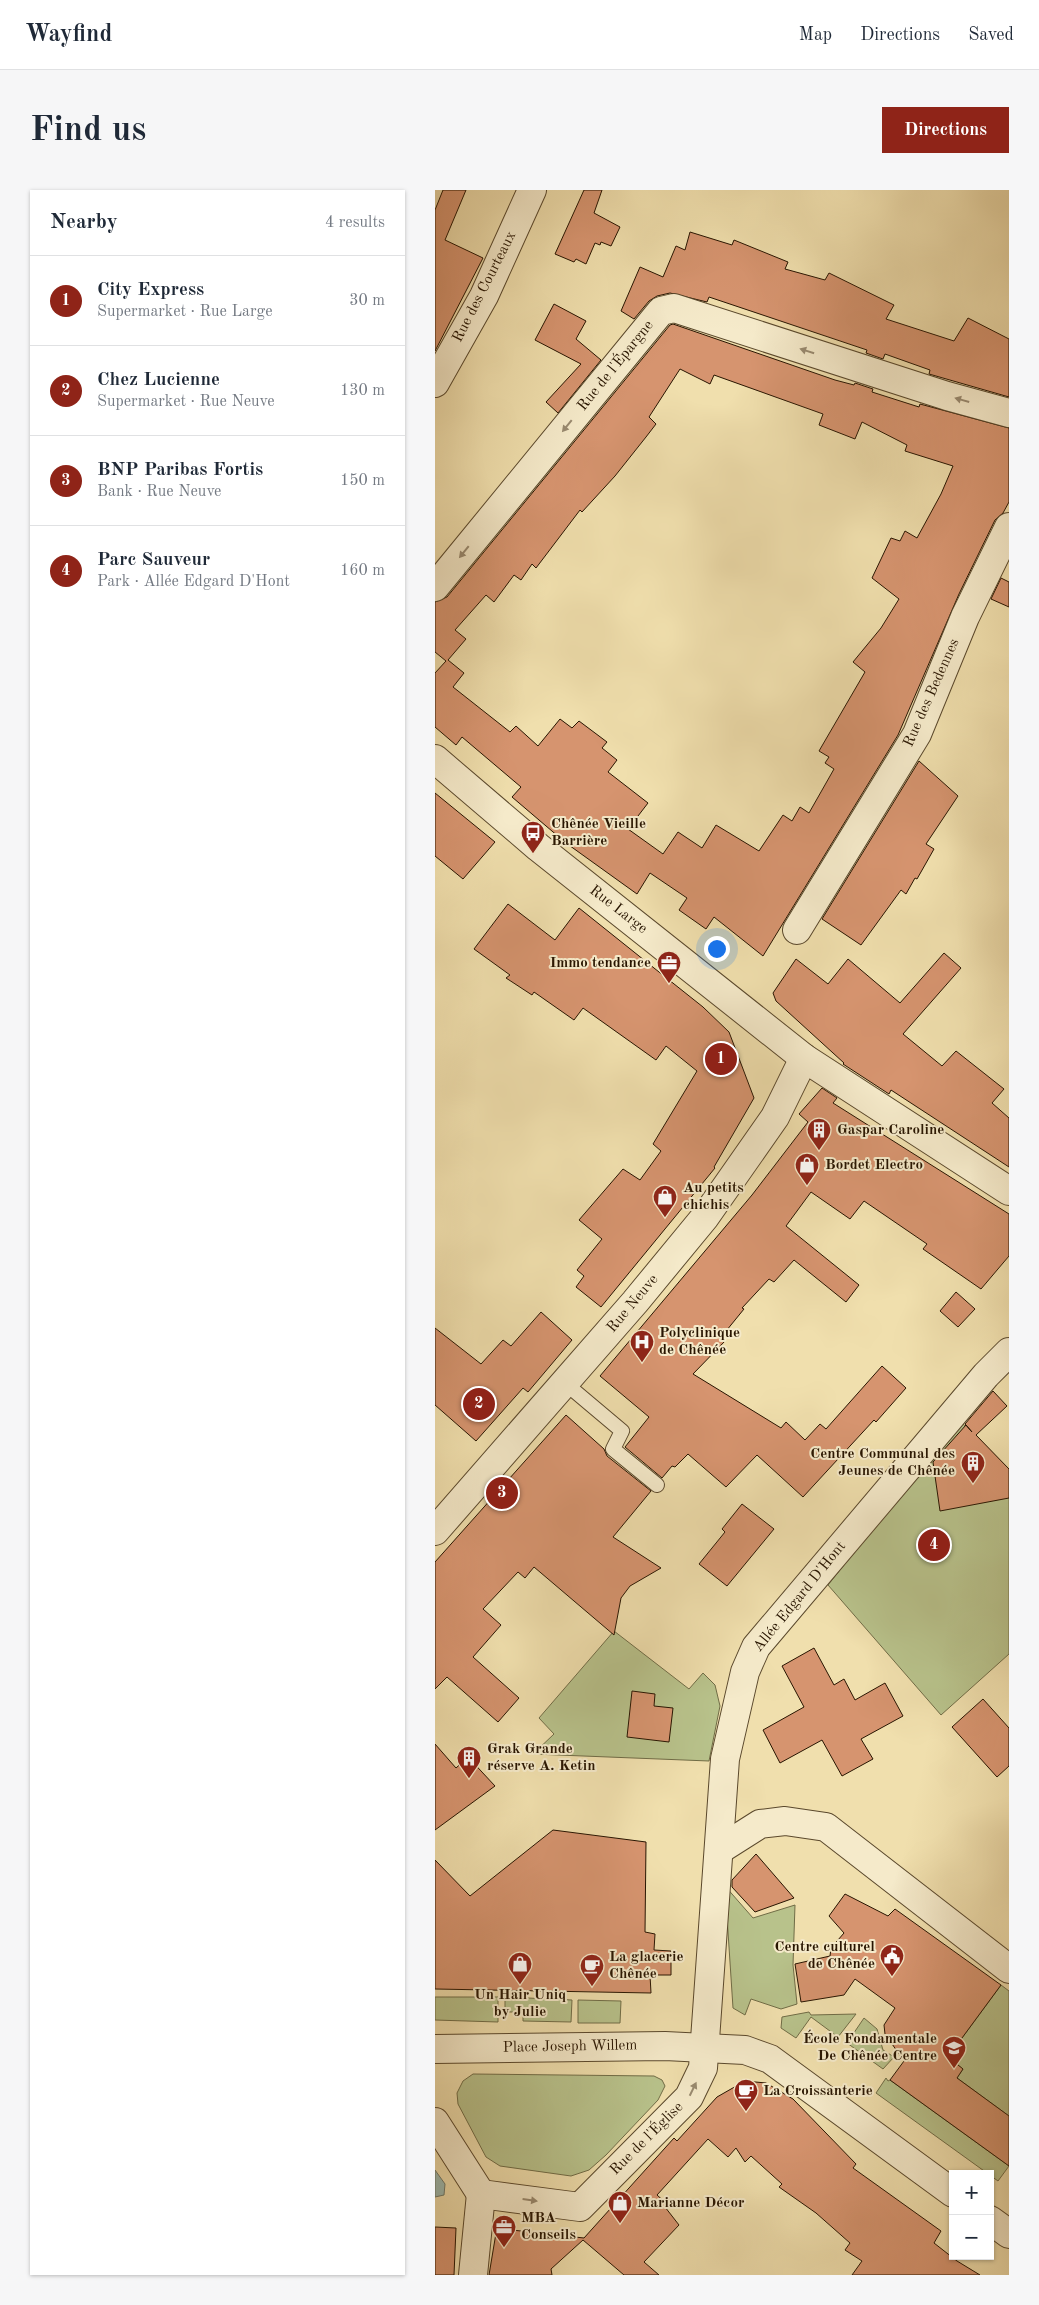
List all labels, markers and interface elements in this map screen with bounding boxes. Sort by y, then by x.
text: Wayfind [25,23,112,47]
text: Map [799,26,832,44]
text: Directions [860,26,940,44]
text: Saved [968,26,1014,44]
button: Directions [882,107,1009,153]
text: Find us [30,113,146,148]
text: Nearby [50,212,118,233]
text: 4 results [325,215,385,231]
street label: Rue des Courteaux [451,229,520,345]
text: City Express [97,281,204,300]
text: 1 [61,293,71,309]
text: 30 m [349,293,385,309]
text: Supermarket · Rue Large [97,304,273,320]
street label: Rue de l'Épargne [573,316,657,414]
one-way arrow [800,346,815,354]
text: Chez Lucienne [97,371,220,390]
text: 2 [61,383,71,399]
text: 130 m [340,383,385,399]
text: Supermarket · Rue Neuve [97,394,275,410]
one-way arrow [954,396,970,404]
one-way arrow [561,420,572,433]
text: BNP Paribas Fortis [97,461,263,480]
text: 3 [61,473,71,489]
text: 150 m [340,473,385,489]
text: Bank · Rue Neuve [97,484,221,500]
one-way arrow [458,545,469,558]
text: Parc Sauveur [97,551,210,570]
text: 4 [61,563,71,579]
text: 160 m [340,563,385,579]
text: Park · Allée Edgard D'Hont [97,574,290,590]
street label: Rue des Bedennes [901,637,963,749]
place label: Chênée Vieille Barrière [551,817,646,849]
bus stop icon: Chênée Vieille Barrière [520,820,546,854]
street label: Rue Large [586,883,650,937]
your location [704,936,730,962]
office icon: Immo tendance [656,950,682,984]
place label: Immo tendance [550,956,651,971]
pin: 1 [705,1040,737,1078]
building icon: Gaspar Caroline [806,1117,832,1151]
place label: Gaspar Caroline [837,1123,944,1138]
shop icon: Bordet Electro [794,1152,820,1186]
place label: Bordet Electro [825,1158,923,1173]
place label: Au petits chichis [683,1181,744,1213]
shop icon: Au petits chichis [652,1184,678,1218]
street label: Rue Neuve [605,1272,661,1336]
place label: Polyclinique de Chênée [659,1326,740,1358]
hospital icon: Polyclinique de Chênée [629,1329,655,1363]
pin: 2 [463,1385,495,1423]
place label: Centre Communal des Jeunes de Chênée [810,1447,955,1479]
building icon: Centre Communal des Jeunes de Chênée [960,1450,986,1484]
pin: 3 [486,1474,518,1512]
pin: 4 [918,1526,950,1564]
street label: Allée Edgard D'Hont [751,1539,849,1655]
place label: Grak Grande réserve A. Ketin [487,1742,596,1774]
building icon: Grak Grande réserve A. Ketin [456,1745,482,1779]
place label: Centre culturel de Chênée [775,1940,875,1972]
public building icon: Centre culturel de Chênée [879,1943,905,1977]
place label: La glacerie Chênée [609,1950,684,1982]
shop icon: Un Hair Uniq by Julie [507,1951,533,1985]
cafe icon: La glacerie Chênée [579,1953,605,1987]
place label: Un Hair Uniq by Julie [474,1988,566,2020]
place label: École Fondamentale De Chênée Centre [803,2029,937,2064]
school or university icon: École Fondamentale De Chênée Centre [941,2035,967,2069]
street label: Place Joseph Willem [503,2038,638,2056]
cafe icon: La Croissanterie [733,2078,759,2112]
one-way arrow [689,2082,697,2096]
place label: La Croissanterie [763,2084,873,2099]
street label: Rue de l'Église [605,2097,686,2178]
map controls [949,2170,994,2260]
button: + [949,2170,994,2215]
shop icon: Marianne Décor [607,2190,633,2224]
place label: Marianne Décor [637,2196,745,2211]
one-way arrow [522,2197,538,2205]
place label: MBA Conseils [521,2211,576,2243]
office icon: MBA Conseils [491,2214,517,2248]
button: − [949,2215,994,2260]

